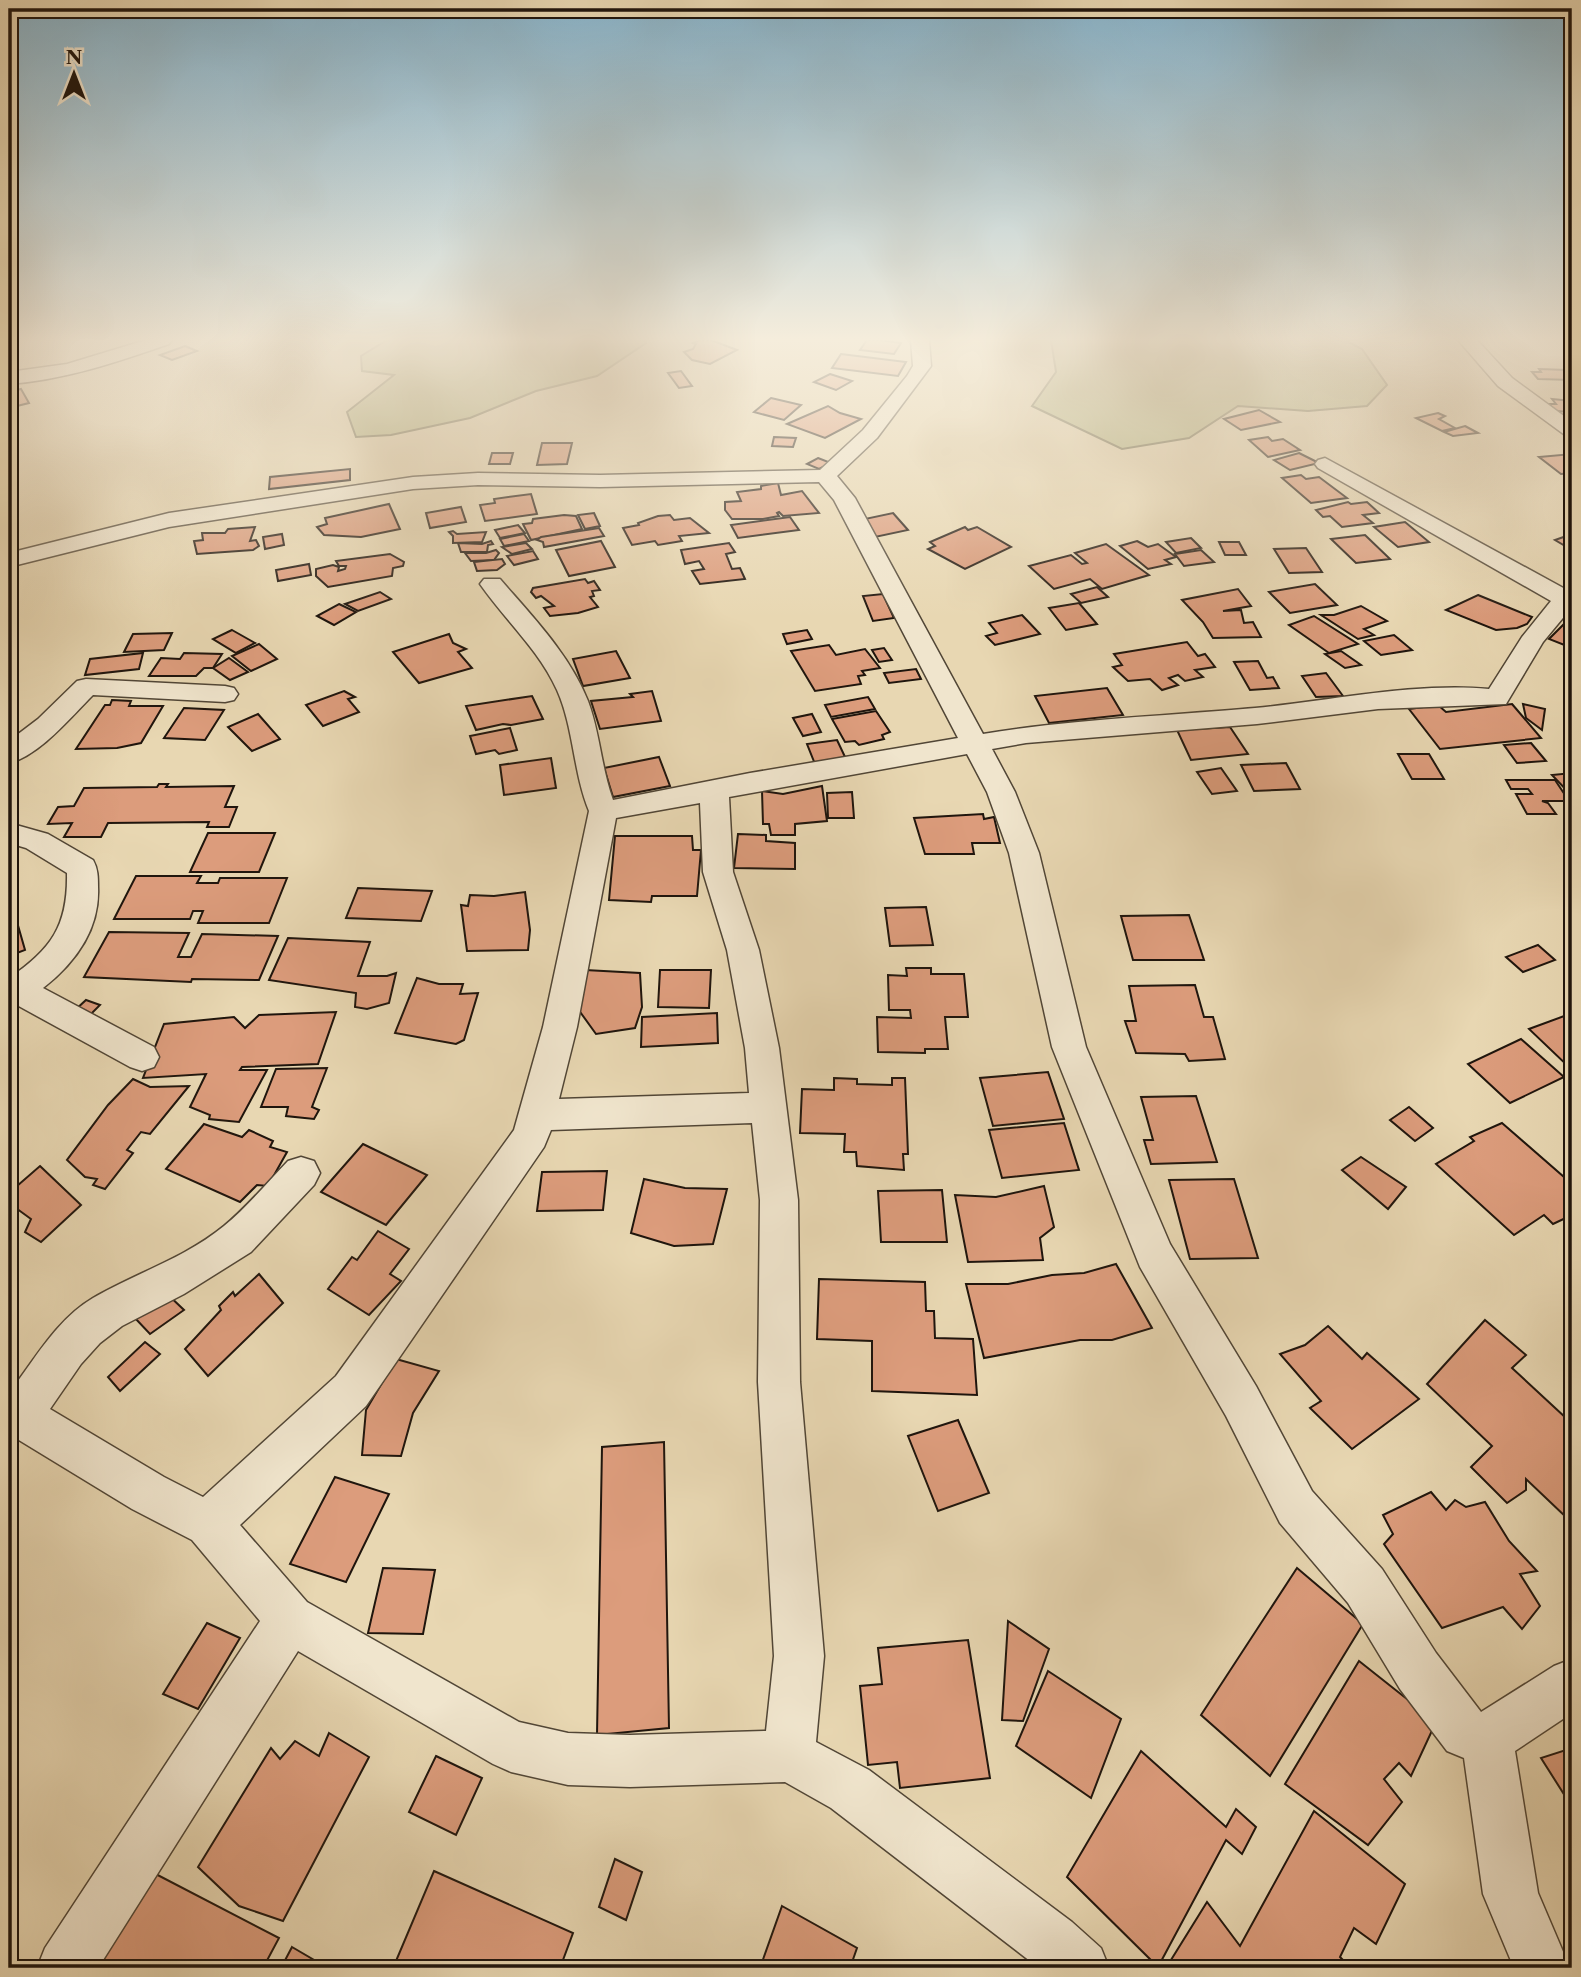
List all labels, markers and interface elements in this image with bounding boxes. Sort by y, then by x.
north arrow [38,38,108,108]
text: N [66,46,82,69]

